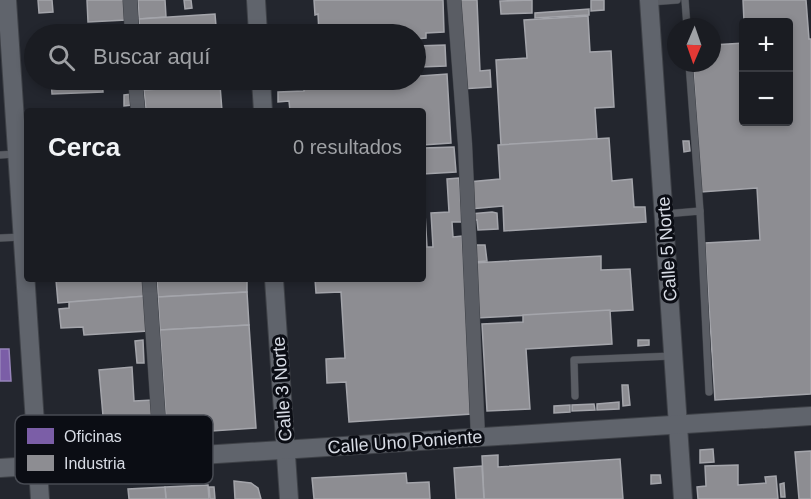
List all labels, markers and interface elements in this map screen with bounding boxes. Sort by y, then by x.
north arrow [667,18,721,72]
map controls [739,18,793,126]
button: + [739,18,793,72]
search box [24,24,426,90]
icon: search [45,41,78,74]
text: Buscar aquí [93,44,210,69]
button: − [739,72,793,126]
text: Cerca [48,132,120,162]
text: 0 resultados [293,136,402,158]
street label: Calle 5 Norte [653,196,681,302]
street label: Calle 3 Norte [268,336,296,442]
legend [15,415,213,484]
street label: Calle Uno Poniente [327,427,483,457]
text: Oficinas [64,428,122,445]
text: Industria [64,455,125,472]

